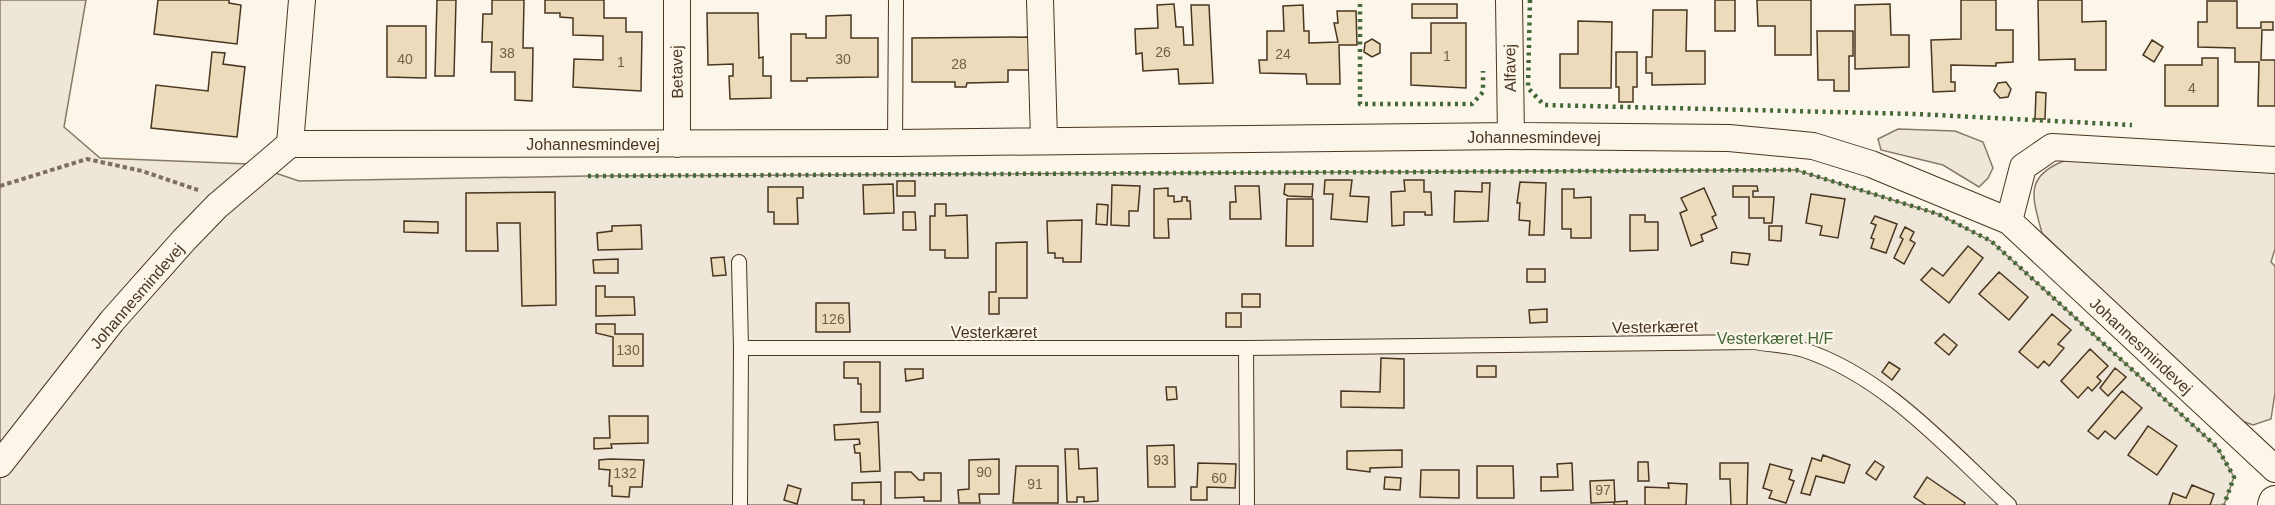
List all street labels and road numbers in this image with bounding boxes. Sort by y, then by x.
street label: Alfavej [1501,44,1519,92]
street label: Betavej [668,45,686,99]
street label: Johannesmindevej [1467,129,1601,146]
street label: Johannesmindevej [526,136,660,153]
street label: Johannesmindevej [87,240,187,352]
street label: Johannesmindevej [2086,294,2196,398]
street label: Vesterkæret [1612,318,1699,336]
street label: Vesterkæret [951,324,1038,341]

